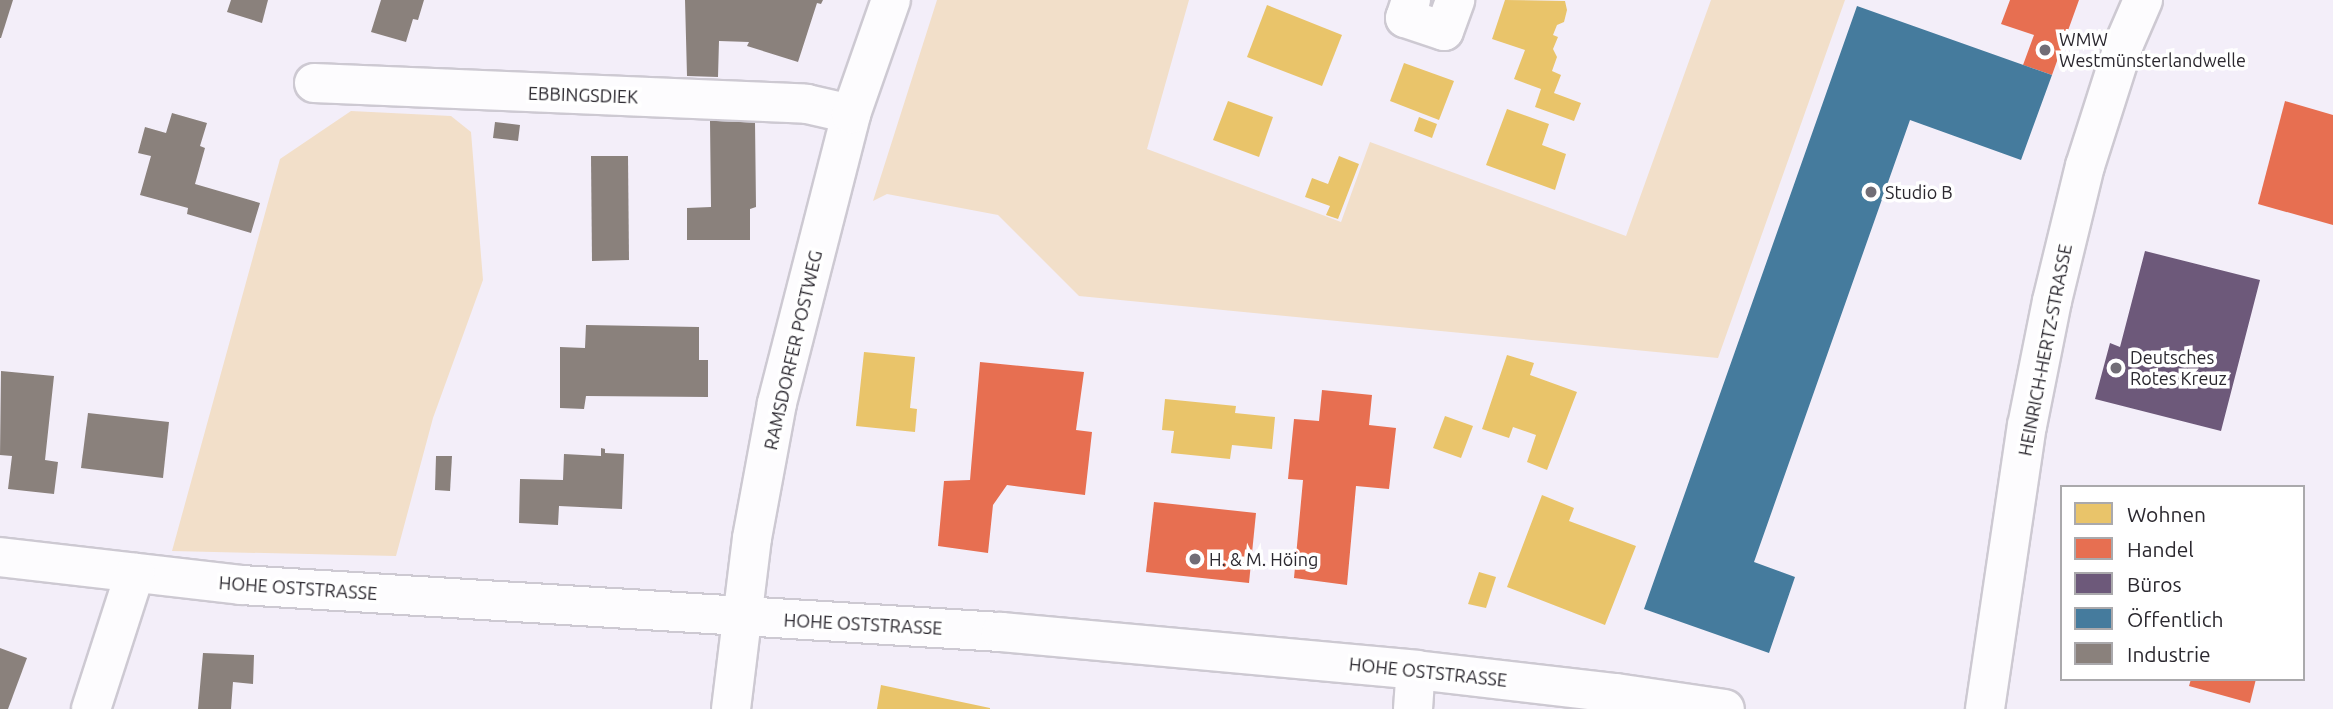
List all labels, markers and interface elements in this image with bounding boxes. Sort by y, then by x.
place label: WMW Westmünsterlandwelle [2059,29,2246,72]
marker: WMW Westmünsterlandwelle [2037,42,2053,58]
street label: EBBINGSDIEK [528,82,638,108]
place label: Studio B [1885,181,1953,203]
marker: Studio B [1863,184,1879,200]
street label: HEINRICH-HERTZ-STRASSE [2014,242,2076,458]
street label: RAMSDORFER POSTWEG [760,248,826,452]
place label: Deutsches Rotes Kreuz [2130,347,2227,390]
marker: Deutsches Rotes Kreuz [2108,360,2124,376]
legend [2060,485,2305,681]
text: Wohnen [2127,502,2206,526]
text: Handel [2127,537,2194,561]
place label: H. & M. Höing [1209,548,1318,570]
marker: H. & M. Höing [1187,551,1203,567]
street label: HOHE OSTSTRASSE [218,572,378,604]
text: Büros [2127,572,2182,596]
text: Öffentlich [2127,607,2223,631]
street label: HOHE OSTSTRASSE [783,609,943,639]
text: Industrie [2127,642,2211,666]
street label: HOHE OSTSTRASSE [1348,653,1508,691]

